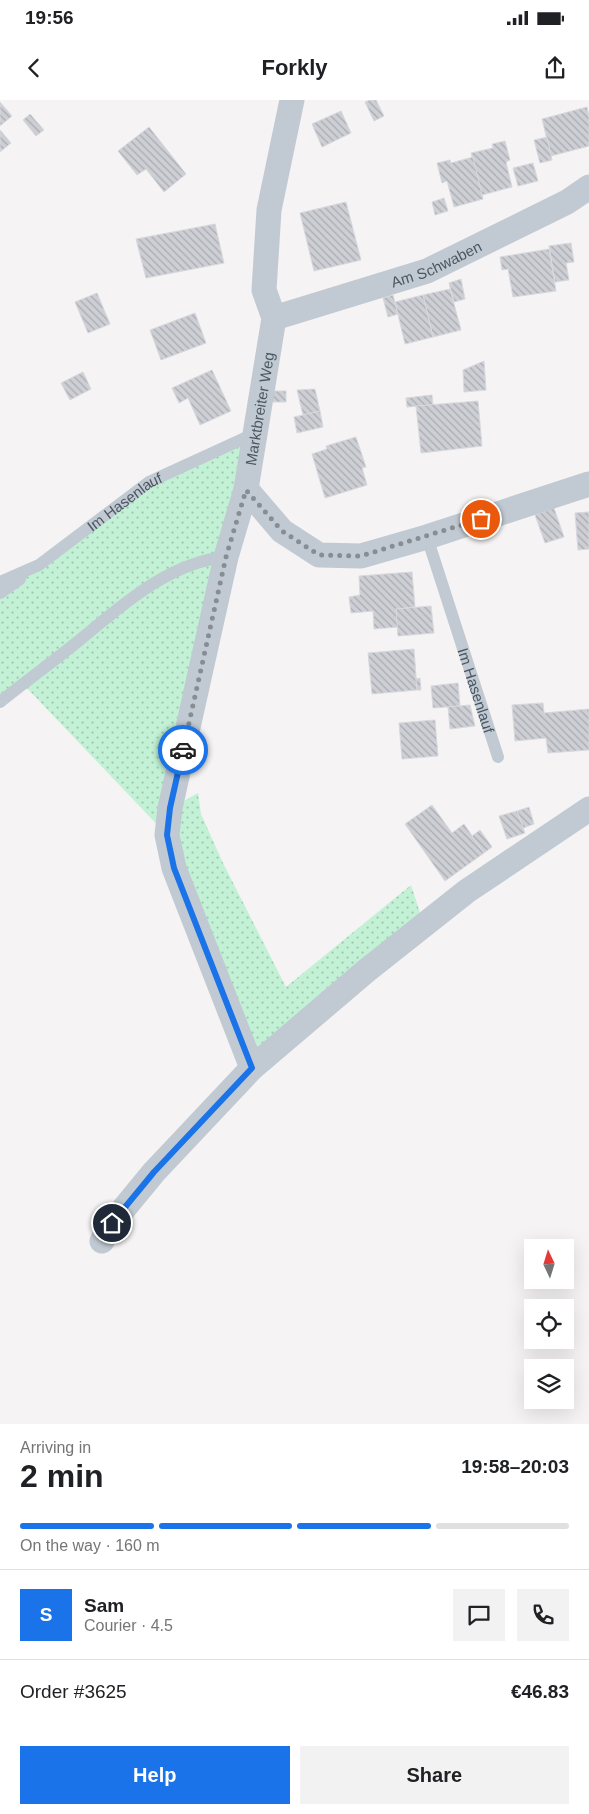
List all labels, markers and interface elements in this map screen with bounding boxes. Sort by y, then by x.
text: 19:56 [25,7,74,28]
icon: back [20,54,48,82]
icon: share [541,54,569,82]
text: Forkly [261,55,328,80]
street label: Am Schwaben [389,237,484,290]
street label: Marktbreiter Weg [241,351,277,467]
street label: Im Hasenlauf [84,469,165,534]
pin [460,498,502,540]
icon: bag [467,505,495,533]
street label: Im Hasenlauf [455,646,498,736]
courier [158,725,208,775]
icon: car [169,736,197,764]
pin [91,1202,133,1244]
icon: home [98,1209,126,1237]
north arrow [524,1239,574,1289]
map controls [524,1239,574,1409]
button: locate [524,1299,574,1349]
button: layers [524,1359,574,1409]
text: Arriving in [20,1439,91,1456]
text: 19:58–20:03 [461,1456,569,1477]
text: 2 min [20,1458,104,1494]
text: On the way · 160 m [20,1537,160,1554]
button: chat [453,1589,505,1641]
button: phone [517,1589,569,1641]
text: Sam [84,1595,124,1616]
text: S [40,1604,52,1625]
text: Courier · 4.5 [84,1617,173,1634]
text: Order #3625 [20,1681,127,1702]
text: €46.83 [511,1681,569,1702]
button: Help [20,1746,290,1804]
button: Share [300,1746,569,1804]

